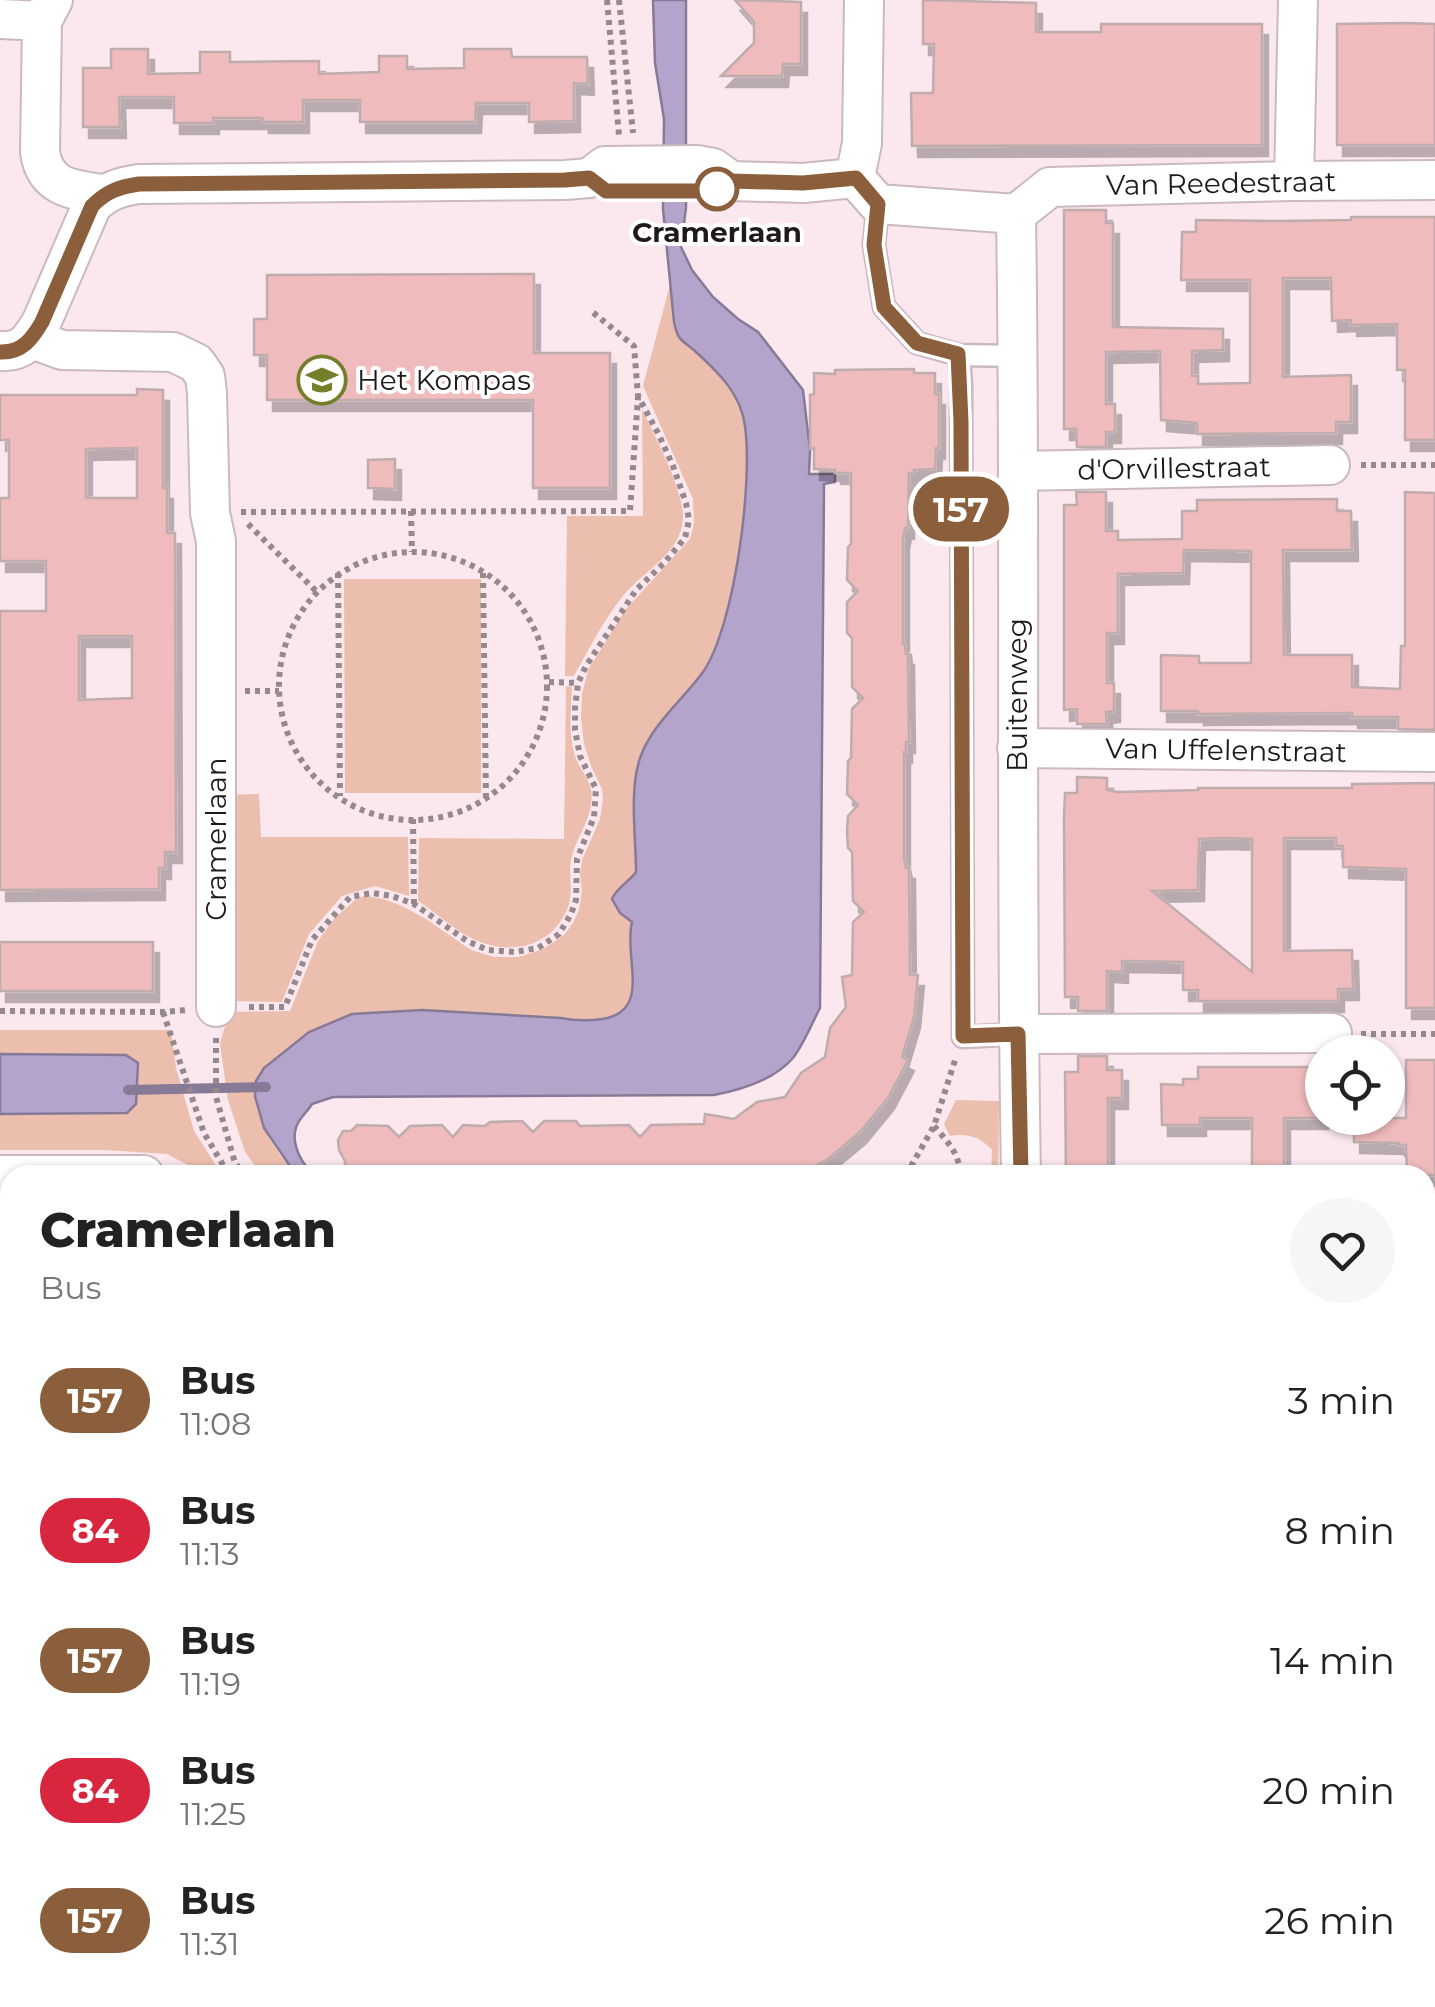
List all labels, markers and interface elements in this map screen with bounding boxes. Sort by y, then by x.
street label: Van Reedestraat [1106,164,1336,202]
marker: Cramerlaan [696,168,738,210]
place label: Cramerlaan [632,215,802,249]
school or university icon: Het Kompas [296,354,348,406]
place label: Het Kompas [357,363,531,397]
street label: d'Orvillestraat [1077,449,1271,487]
line badge: 157 [904,476,1018,542]
text: 157 [933,488,989,531]
street label: Buitenweg [1000,618,1034,772]
street label: Van Uffelenstraat [1105,731,1347,769]
street label: Cramerlaan [199,757,233,921]
map controls [1305,1035,1405,1135]
button: locate [1305,1035,1405,1135]
button: heart [1290,1198,1395,1303]
text: Cramerlaan [40,1201,336,1259]
text: Bus [40,1268,101,1307]
text: Bus [180,1357,255,1404]
text: 3 min [1287,1377,1395,1424]
text: 157 [67,1379,123,1422]
text: 11:08 [180,1404,252,1443]
text: Bus [180,1487,255,1534]
text: 8 min [1285,1507,1395,1554]
text: 84 [71,1509,119,1552]
text: 11:13 [180,1534,240,1573]
text: Bus [180,1617,255,1664]
text: 14 min [1270,1637,1395,1684]
text: 157 [67,1639,123,1682]
text: 11:19 [180,1664,241,1703]
text: Bus [180,1747,255,1794]
text: 20 min [1262,1767,1395,1814]
text: 84 [71,1769,119,1812]
text: 11:25 [180,1794,246,1833]
text: Bus [180,1877,255,1924]
text: 26 min [1264,1897,1395,1944]
text: 157 [67,1899,123,1942]
text: 11:31 [180,1924,240,1963]

